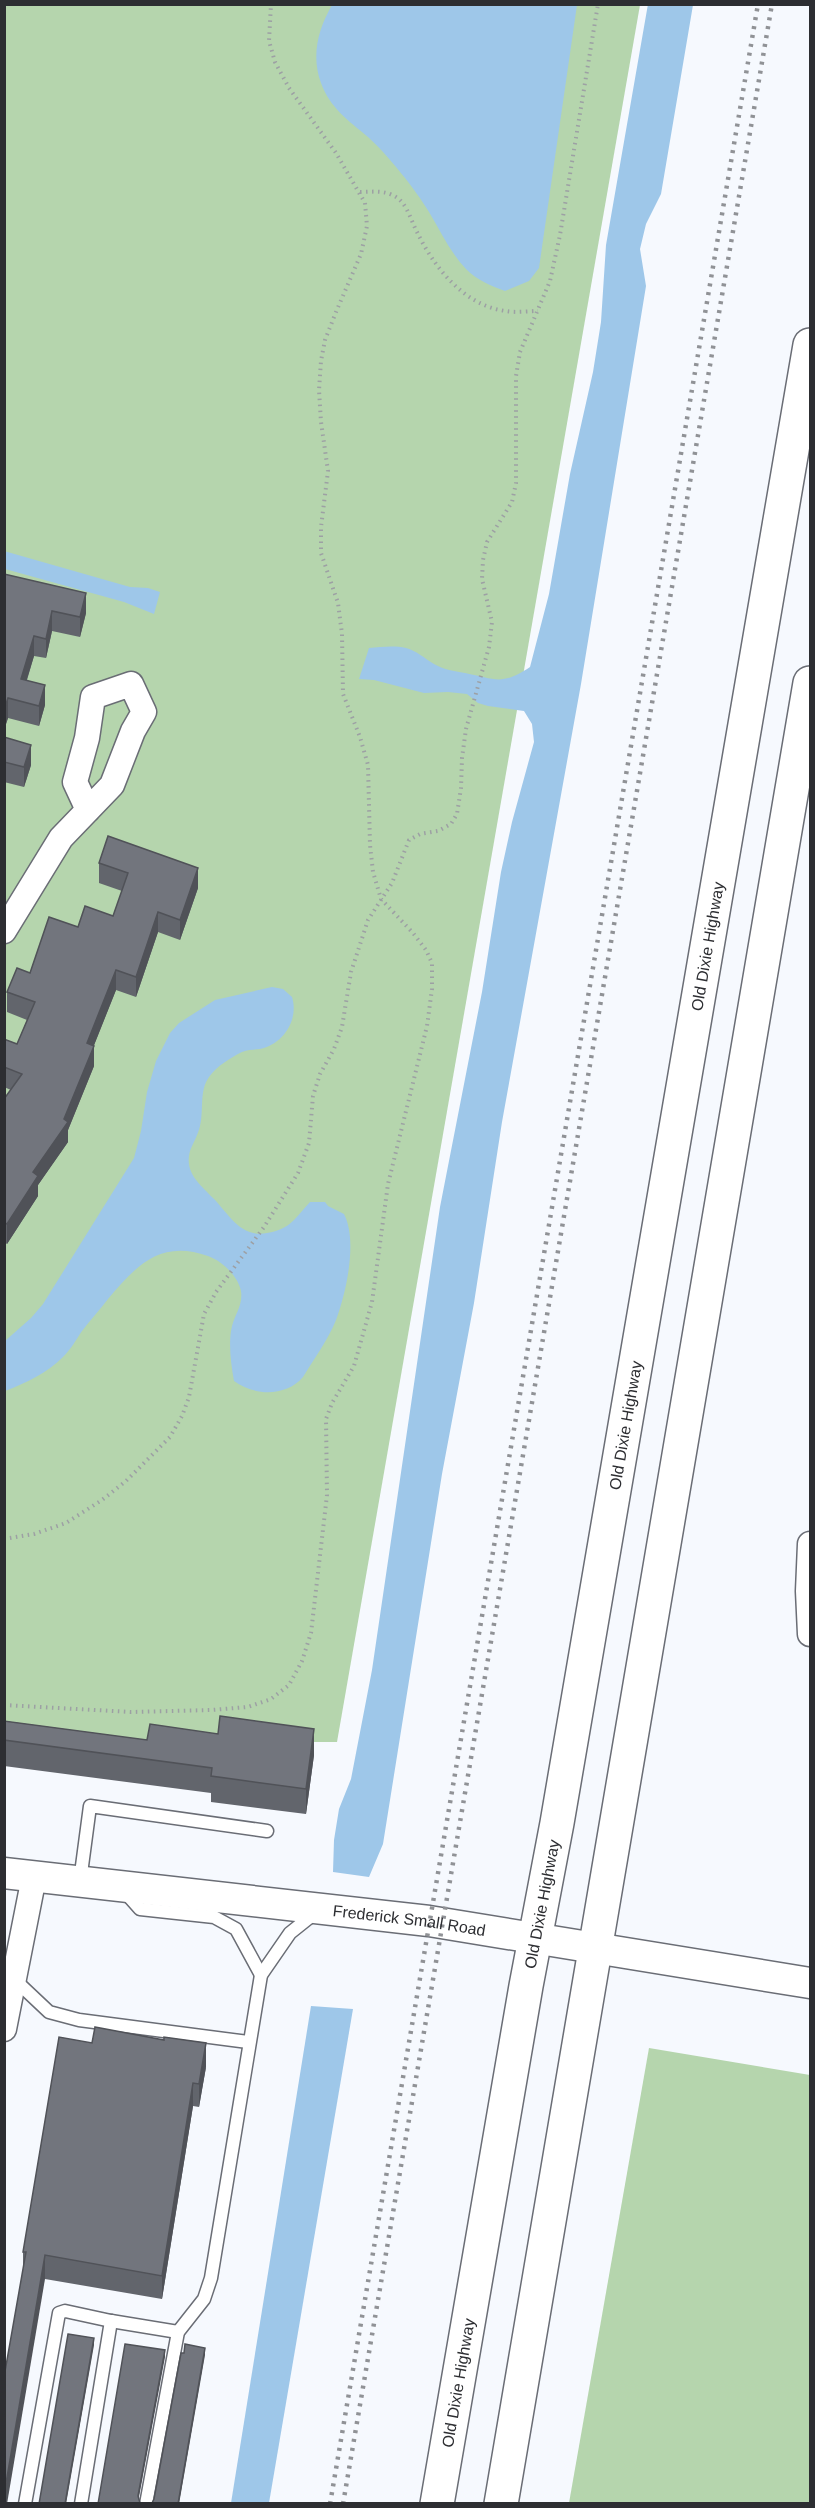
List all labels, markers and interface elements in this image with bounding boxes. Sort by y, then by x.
street label: Old Dixie Highway [688,880,726,1012]
street label: Old Dixie Highway [606,1359,644,1491]
street label: Old Dixie Highway [521,1838,562,1970]
street label: Frederick Small Road [332,1902,487,1939]
street label: Old Dixie Highway [438,2317,477,2449]

